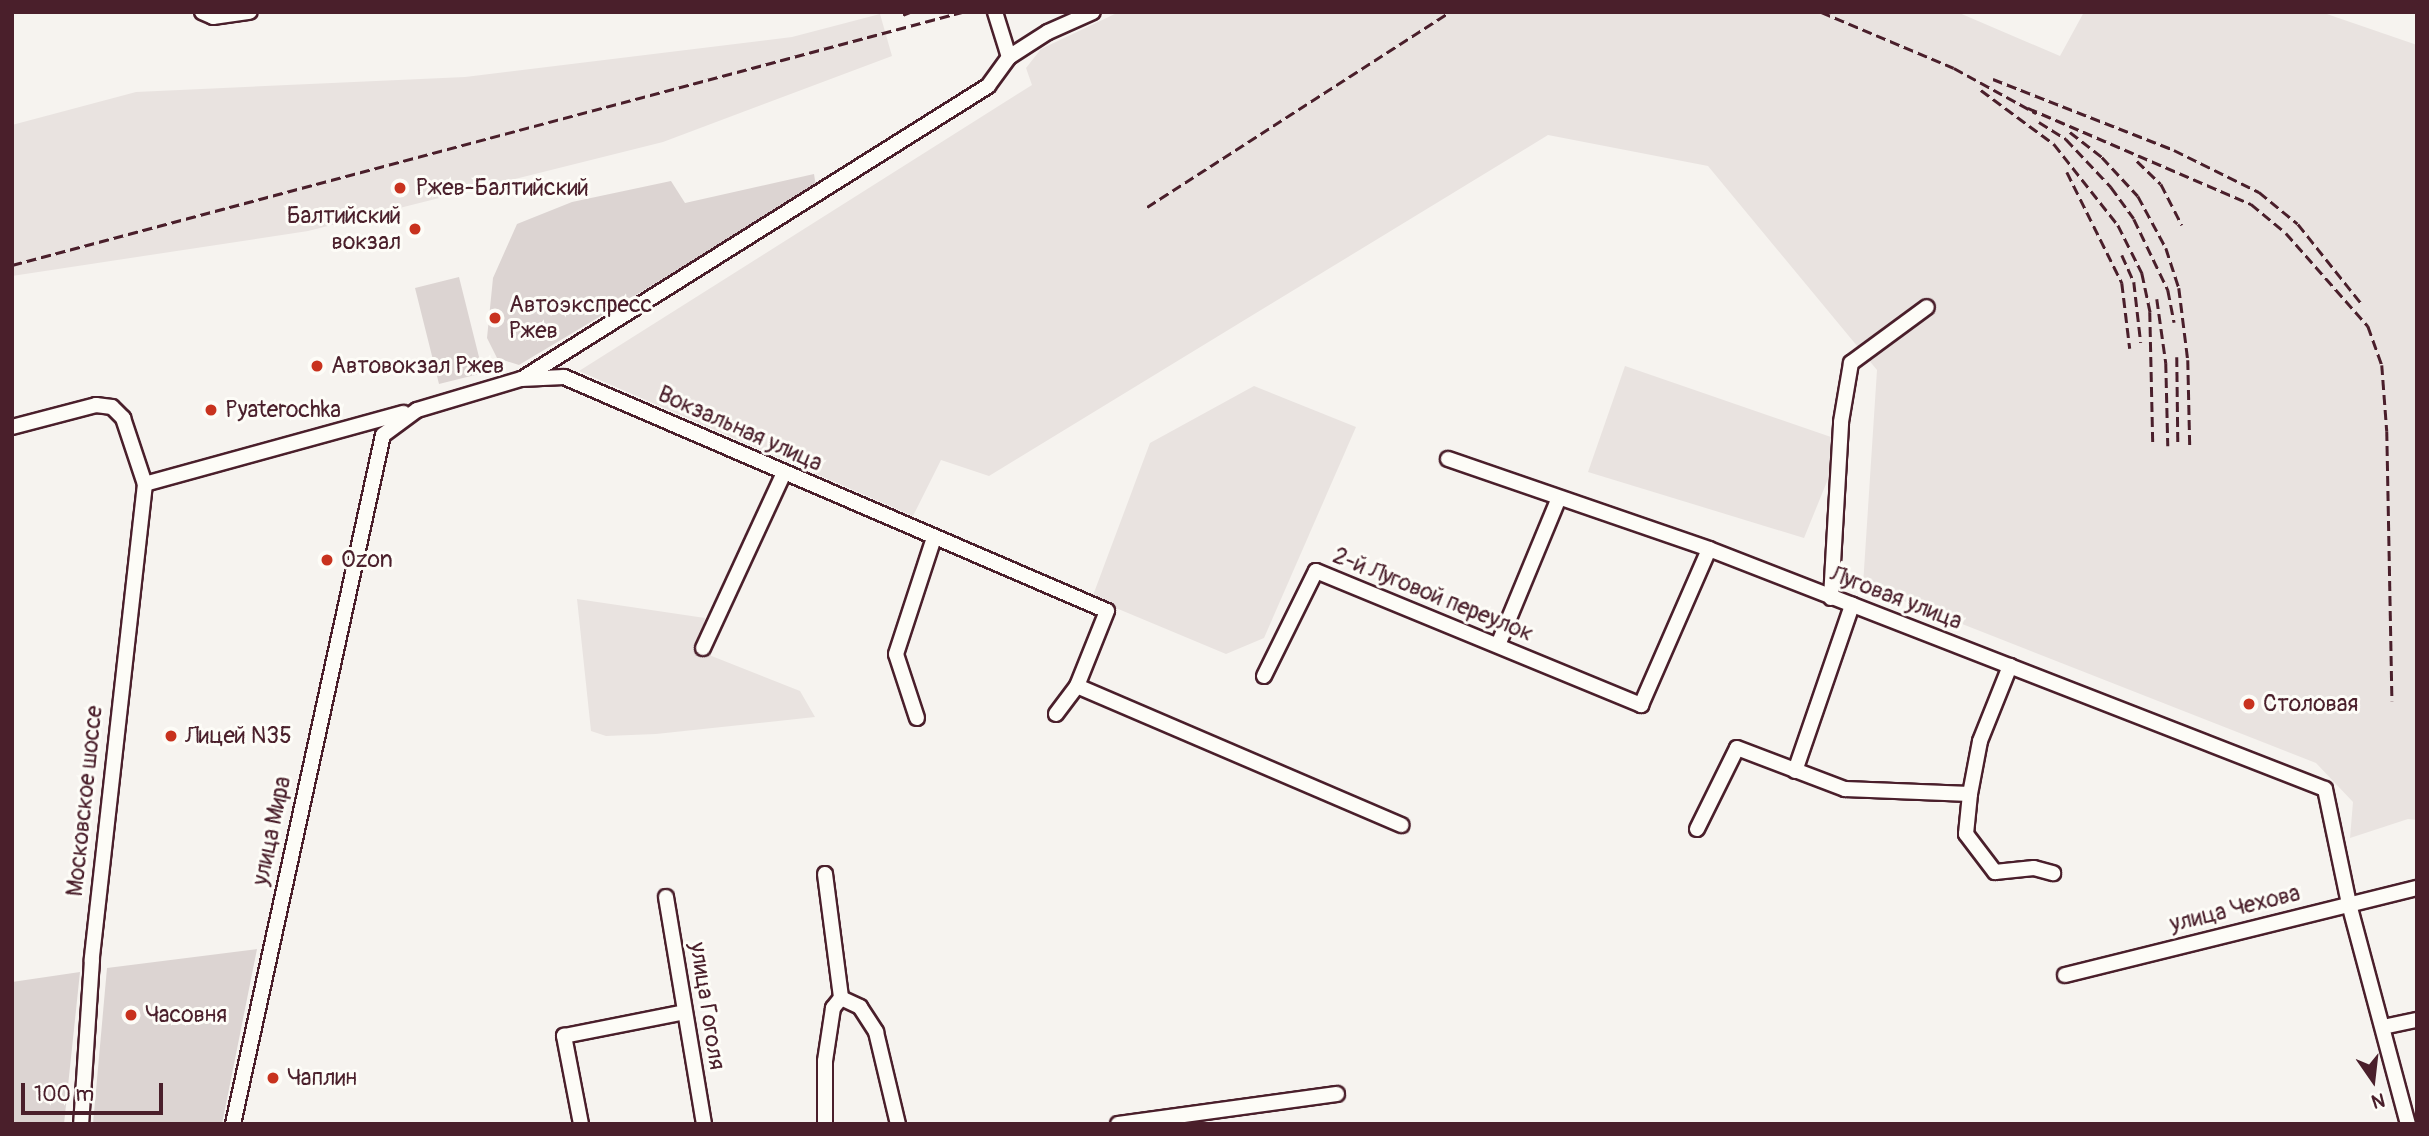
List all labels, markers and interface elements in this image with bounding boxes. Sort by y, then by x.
place label: Ржев-Балтийский [416,174,589,202]
marker: Ржев-Балтийский [390,178,410,198]
place label: Балтийский вокзал [287,202,401,256]
marker: Балтийский вокзал [407,221,423,237]
place label: Автоэкспресс Ржев [509,291,652,345]
marker: Автоэкспресс Ржев [487,310,503,326]
place label: Автовокзал Ржев [331,352,504,380]
marker: Автовокзал Ржев [309,358,325,374]
street label: Вокзальная улица [654,380,826,478]
place label: Pyaterochka [225,396,341,424]
marker: Pyaterochka [203,402,219,418]
street label: 2-й Луговой переулок [1329,542,1537,648]
place label: Ozon [341,546,393,574]
marker: Ozon [319,552,335,568]
street label: Луговая улица [1826,560,1966,636]
place label: Столовая [2263,690,2358,718]
marker: Столовая [2241,696,2257,712]
street label: Московское шоссе [61,704,109,898]
place label: Лицей N35 [185,722,292,750]
marker: Лицей N35 [163,728,179,744]
street label: улица Мира [247,774,297,888]
street label: улица Чехова [2167,879,2303,939]
street label: улица Гоголя [683,940,731,1072]
place label: Часовня [145,1001,227,1029]
marker: Часовня [123,1007,139,1023]
north arrow [2338,1045,2408,1115]
place label: Чаплин [287,1064,357,1092]
scale bar [24,1070,166,1114]
marker: Чаплин [265,1070,281,1086]
text: 100 m [34,1081,94,1108]
text: N [2369,1087,2387,1114]

